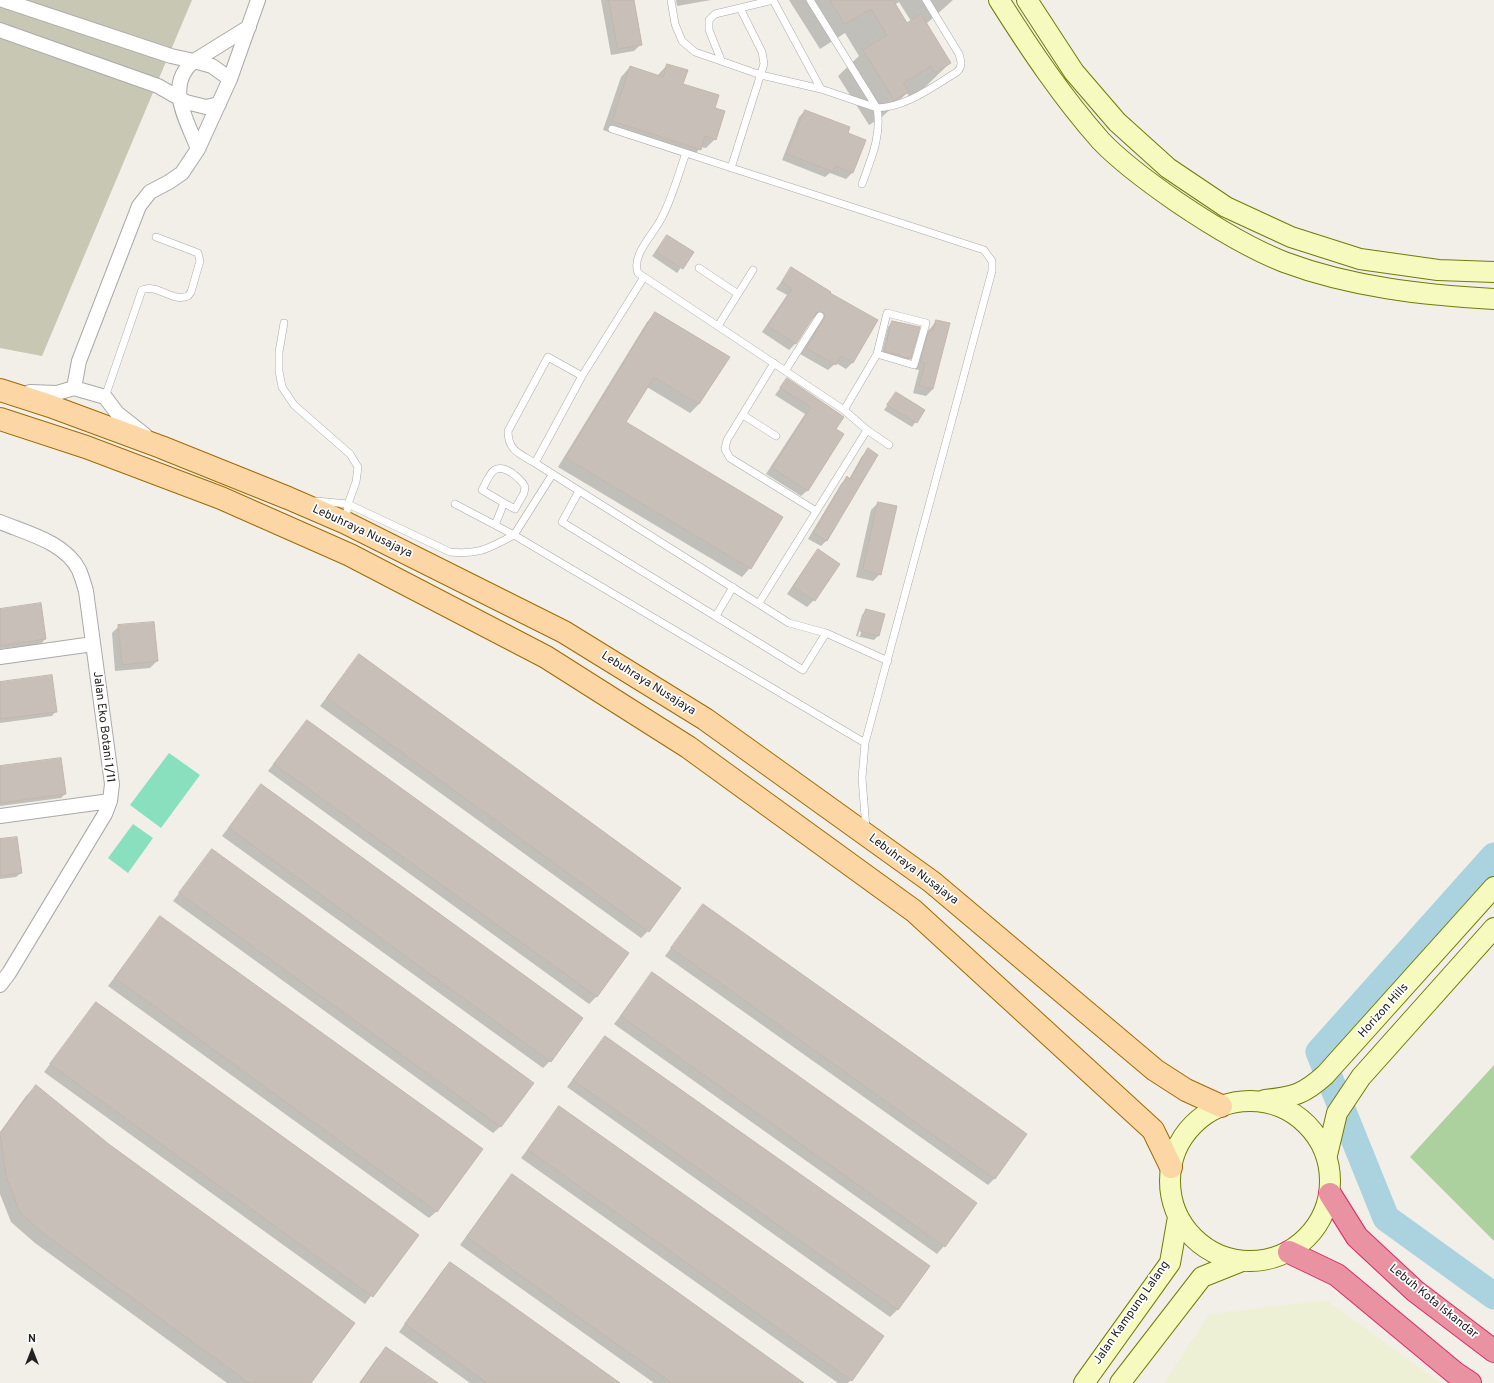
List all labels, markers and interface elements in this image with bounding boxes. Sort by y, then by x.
street label: Lebuhraya Nusajaya [310,503,414,561]
street label: Lebuhraya Nusajaya [598,649,698,719]
street label: Jalan Eko Botani 1/11 [89,670,117,784]
street label: Lebuhraya Nusajaya [865,832,961,908]
street label: Horizon Hills [1356,981,1412,1041]
street label: Jalan Kampung Lalang [1091,1258,1173,1368]
street label: Lebuh Kota Iskandar [1386,1262,1480,1342]
north arrow [12,1331,52,1371]
text: N [28,1332,36,1346]

